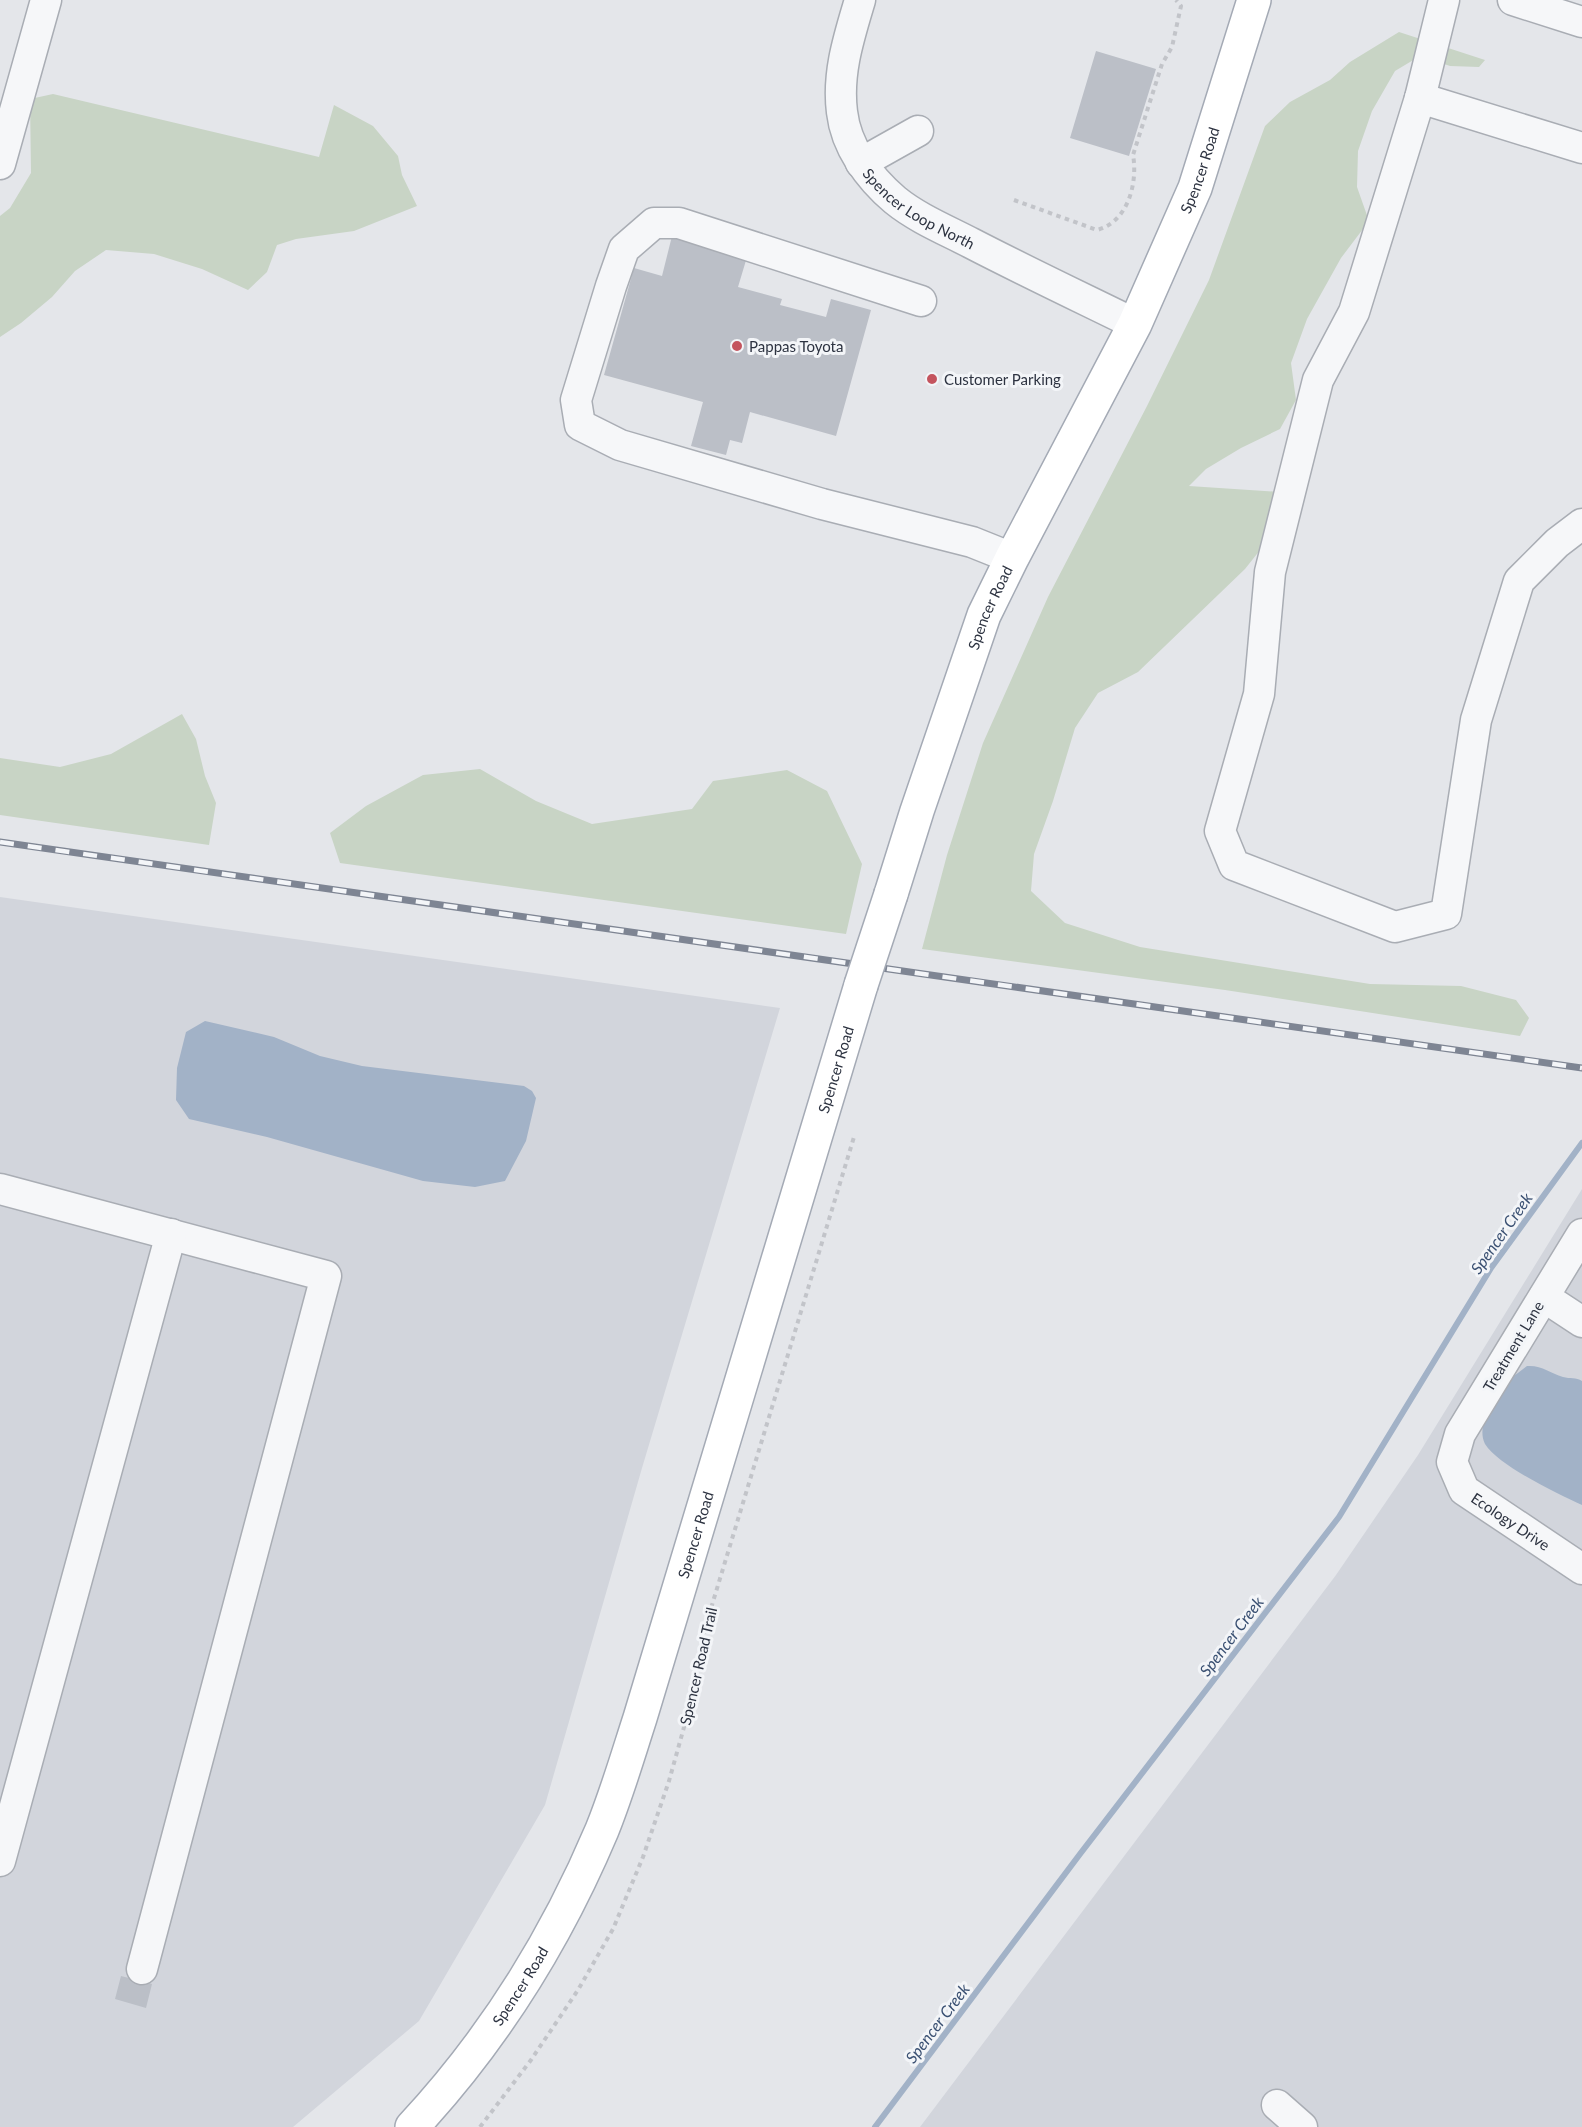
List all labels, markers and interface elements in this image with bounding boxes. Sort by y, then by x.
street label: Spencer Road [1176,125,1223,216]
street label: Spencer Loop North [859,164,978,252]
place label: Pappas Toyota [749,337,843,355]
marker: Pappas Toyota [730,339,744,353]
place label: Customer Parking [944,370,1061,388]
marker: Customer Parking [925,372,939,386]
street label: Spencer Road [964,563,1016,652]
street label: Spencer Road [814,1024,857,1115]
water label: Spencer Creek [1466,1189,1536,1277]
street label: Treatment Lane [1479,1297,1547,1394]
street label: Spencer Road [674,1489,717,1580]
street label: Ecology Drive [1468,1489,1553,1554]
water label: Spencer Creek [1195,1592,1267,1679]
street label: Spencer Road Trail [676,1605,720,1727]
street label: Spencer Road [488,1943,552,2029]
water label: Spencer Creek [901,1979,973,2066]

